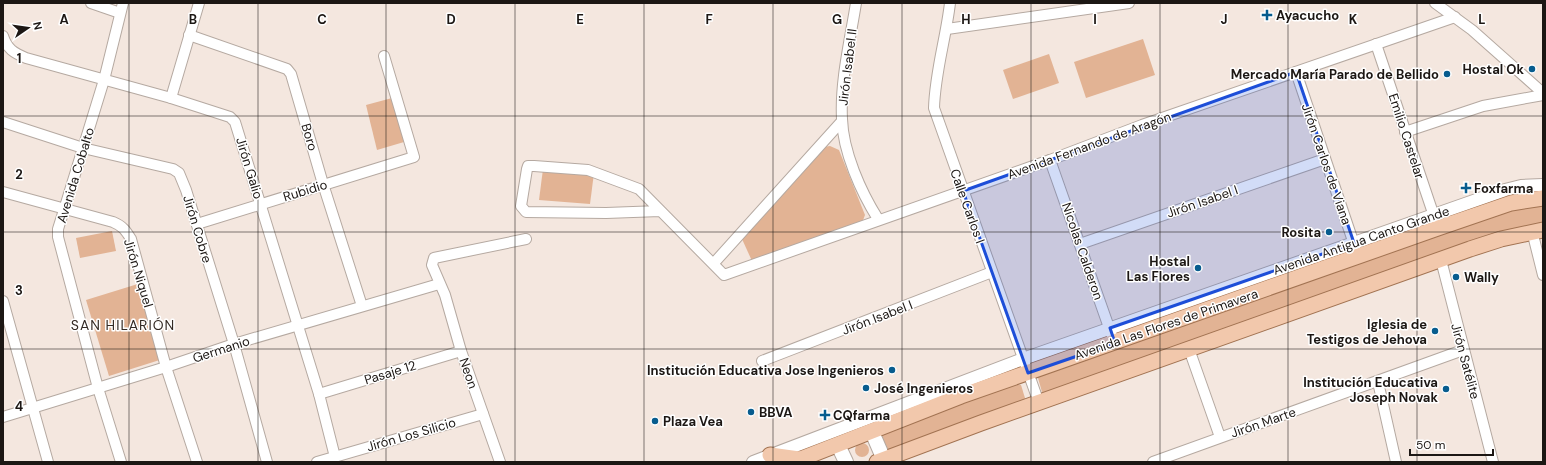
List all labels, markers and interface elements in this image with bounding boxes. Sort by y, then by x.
place label: Ayacucho [1276,7,1339,24]
north arrow [8,8,48,48]
marker: Ayacucho [1261,9,1273,21]
text: A [59,11,69,28]
text: B [189,11,197,28]
text: C [317,11,327,28]
text: D [446,11,456,28]
text: E [576,11,584,28]
text: F [705,11,713,28]
text: G [832,11,842,28]
text: H [961,11,971,28]
text: I [1093,11,1097,28]
text: J [1220,11,1228,28]
text: K [1349,11,1358,28]
text: L [1478,11,1486,28]
text: N [30,20,45,31]
street label: Jirón Isabel II [834,28,861,107]
text: 1 [17,50,21,67]
place label: Hostal Ok [1463,61,1524,78]
marker: Hostal Ok [1527,64,1537,74]
place label: Mercado María Parado de Bellido [1231,66,1439,83]
marker: Mercado María Parado de Bellido [1442,69,1452,79]
street label: Emilio Castelar [1385,91,1428,181]
street label: Jirón Carlos de Viana [1298,101,1355,227]
street label: Avenida Fernando de Aragón [1005,108,1173,183]
street label: Boro [298,121,322,153]
street label: Avenida Cobalto [53,125,98,225]
street label: Jirón Galio [232,135,267,201]
text: 2 [15,166,23,183]
street label: Calle Carlos I [946,167,989,246]
street label: Rubidio [281,176,330,205]
place label: Foxfarma [1474,180,1533,197]
street label: Jirón Isabel I [1164,181,1240,222]
marker: Foxfarma [1461,183,1471,193]
street label: Jirón Cobre [179,193,216,265]
street label: Nicolas Calderon [1058,200,1107,302]
street label: Avenida Antigua Canto Grande [1271,202,1452,279]
place label: Rosita [1282,224,1321,241]
marker: Rosita [1324,227,1334,237]
street label: Jirón Niquel [120,237,157,309]
place label: Hostal Las Flores [1127,253,1190,285]
marker: Hostal Las Flores [1193,263,1203,273]
place label: Wally [1464,269,1499,286]
marker: Wally [1451,272,1461,282]
text: 3 [15,282,23,299]
street label: Avenida Las Flores de Primavera [1072,285,1260,364]
street label: Jirón Isabel I [839,296,915,339]
district label: SAN HILARIÓN [71,316,175,334]
place label: Iglesia de Testigos de Jehova [1307,316,1427,348]
street label: Jirón Satélite [1447,321,1484,401]
marker: Iglesia de Testigos de Jehova [1430,326,1440,336]
street label: Germanio [190,332,252,367]
street label: Neon [455,355,482,391]
street label: Pasaje 12 [362,357,418,388]
place label: Institución Educativa Jose Ingenieros [647,362,884,379]
marker: Institución Educativa Jose Ingenieros [887,365,897,375]
place label: Institución Educativa Joseph Novak [1303,374,1438,406]
place label: José Ingenieros [874,380,973,397]
marker: José Ingenieros [861,383,871,393]
marker: Institución Educativa Joseph Novak [1441,384,1451,394]
text: 4 [15,398,23,415]
street label: Jirón Marte [1228,403,1298,442]
place label: BBVA [759,404,793,421]
marker: BBVA [746,407,756,417]
place label: CQfarma [833,407,890,424]
marker: CQfarma [820,410,830,420]
place label: Plaza Vea [663,413,723,430]
street label: Jirón Los Silicio [365,414,458,455]
marker: Plaza Vea [650,416,660,426]
scale bar [1410,431,1493,457]
text: 50 m [1416,437,1445,453]

